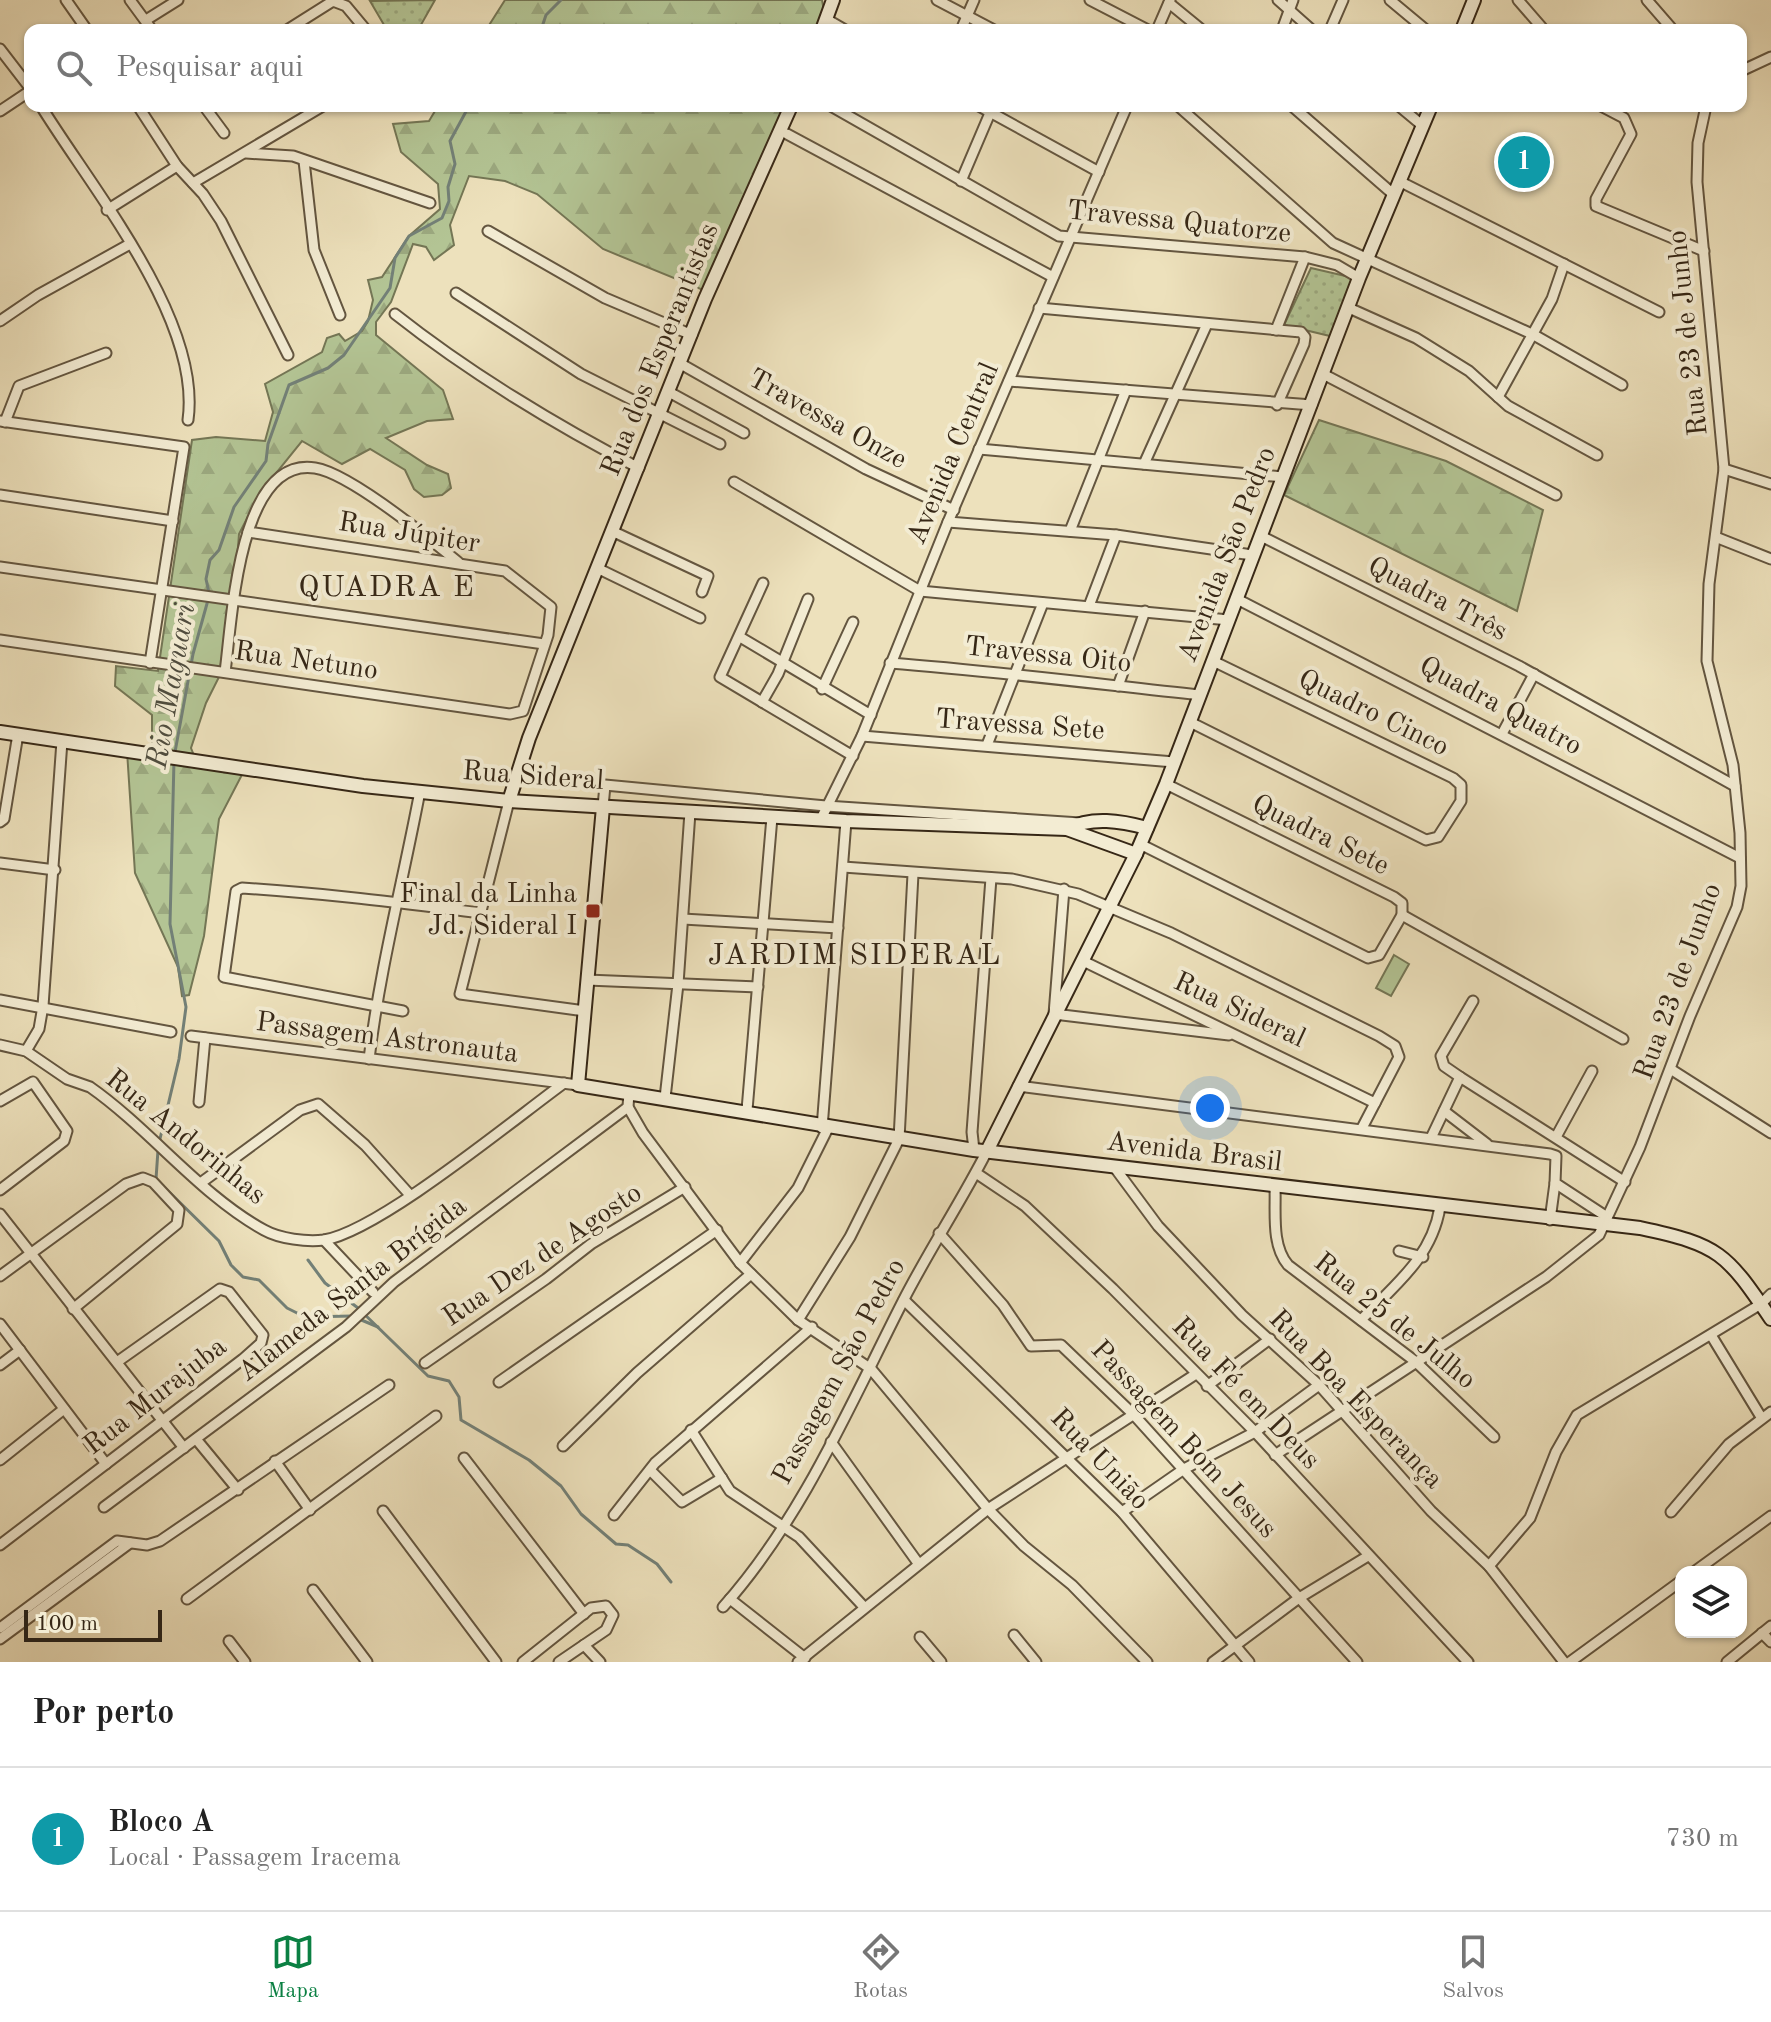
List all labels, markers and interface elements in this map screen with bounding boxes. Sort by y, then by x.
search box [24,24,1747,112]
icon: search [52,46,96,90]
text: Pesquisar aqui [116,53,303,83]
pin: 1 [1498,132,1550,192]
street label: Travessa Quatorze [1065,197,1293,249]
street label: Rua dos Esperantistas [597,220,725,480]
street label: Rua 23 de Junho [1664,229,1714,437]
street label: Avenida Central [903,359,1005,549]
street label: Travessa Onze [743,365,911,475]
street label: Avenida São Pedro [1174,443,1282,667]
street label: Rua Júpiter [336,509,482,559]
street label: Quadra Três [1363,553,1511,647]
district label: QUADRA E [298,573,476,603]
water label: Rio Maguari [143,601,201,772]
street label: Travessa Oito [963,633,1133,679]
street label: Rua Netuno [232,638,380,686]
street label: Quadra Quatro [1414,652,1586,762]
street label: Quadro Cinco [1293,666,1453,762]
street label: Travessa Sete [934,706,1106,746]
street label: Rua Sideral [461,758,605,796]
street label: Quadra Sete [1247,791,1393,881]
street label: Rua 23 de Junho [1631,880,1727,1084]
place label: Final da Linha Jd. Sideral I [399,881,577,941]
marker: Final da Linha Jd. Sideral I [584,902,602,920]
district label: JARDIM SIDERAL [708,941,1002,971]
street label: Rua Sideral [1169,968,1309,1054]
street label: Passagem Astronauta [254,1009,520,1069]
street label: Rua Andorinhas [100,1065,270,1211]
your location [1190,1088,1230,1128]
street label: Avenida Brasil [1105,1128,1283,1178]
street label: Rua Dez de Agosto [439,1179,647,1333]
street label: Alameda Santa Brígida [233,1192,473,1388]
street label: Rua 25 de Julho [1308,1248,1480,1396]
street label: Passagem São Pedro [769,1255,911,1489]
street label: Rua Boa Esperança [1263,1305,1447,1495]
street label: Rua Fé em Deus [1166,1313,1324,1475]
street label: Rua Murajuba [79,1333,233,1461]
street label: Passagem Bom Jesus [1085,1336,1281,1544]
street label: Rua União [1044,1404,1154,1516]
map controls [1675,1566,1747,1638]
button: layers [1675,1566,1747,1638]
scale bar [24,1606,162,1642]
text: 100 m [36,1613,98,1635]
text: Por perto [32,1697,174,1731]
text: Bloco A [108,1808,214,1838]
text: 1 [50,1826,66,1852]
text: 730 m [1666,1826,1739,1852]
text: Local · Passagem Iracema [108,1845,401,1871]
tab: Mapa [267,1930,319,2005]
tab: Rotas [853,1930,908,2005]
tab: Salvos [1442,1930,1504,2005]

